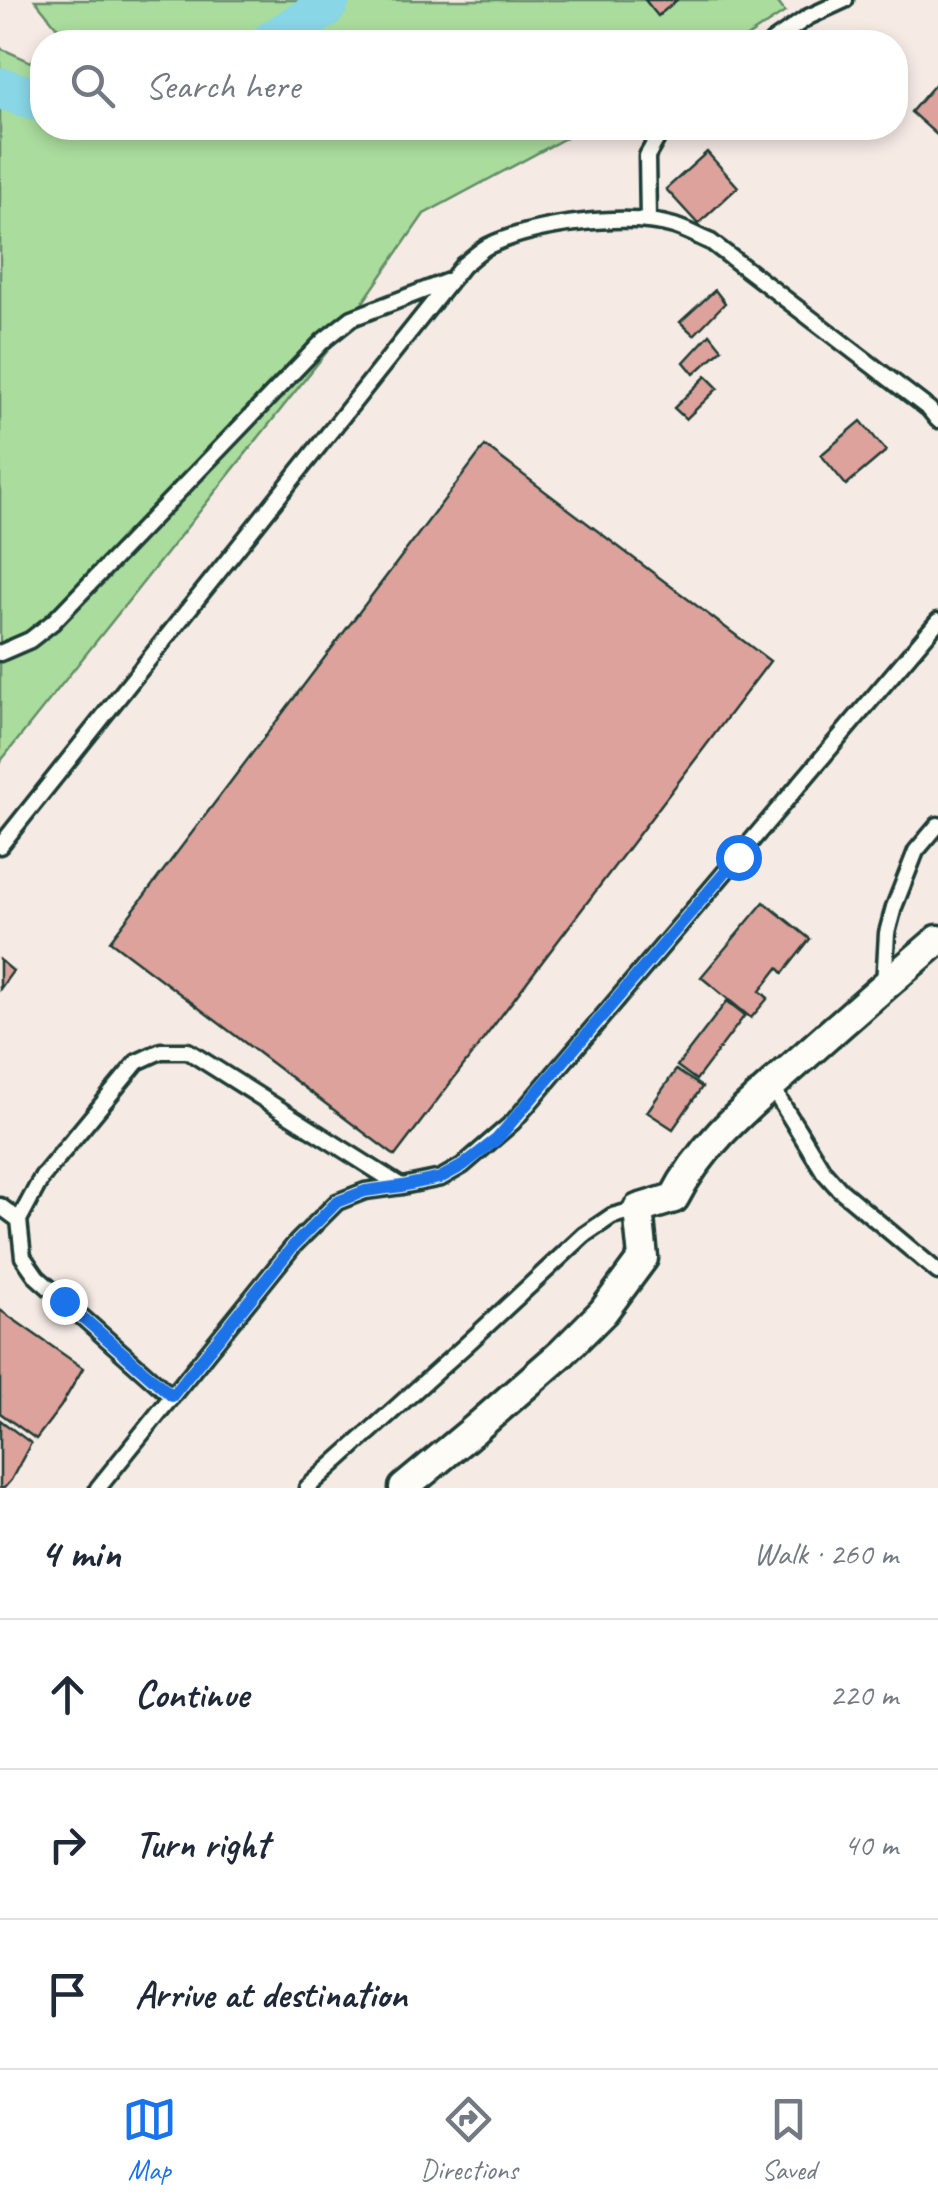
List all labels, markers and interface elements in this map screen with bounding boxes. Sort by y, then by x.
search box [30,30,908,140]
icon: search [65,58,120,113]
text: Search here [145,62,300,109]
route start [716,835,762,881]
route end [42,1279,88,1325]
text: 4 min [40,1527,120,1580]
text: Walk · 260 m [754,1533,898,1574]
icon: ahead [40,1667,95,1722]
text: Continue [135,1671,249,1718]
text: 220 m [829,1674,898,1715]
icon: right [40,1817,95,1872]
text: Turn right [135,1821,269,1868]
text: 40 m [844,1824,898,1865]
icon: arrive [40,1967,95,2022]
text: Arrive at destination [135,1971,407,2018]
tab: Map [122,2092,177,2187]
tab: Directions [420,2092,518,2187]
tab: Saved [761,2092,816,2187]

